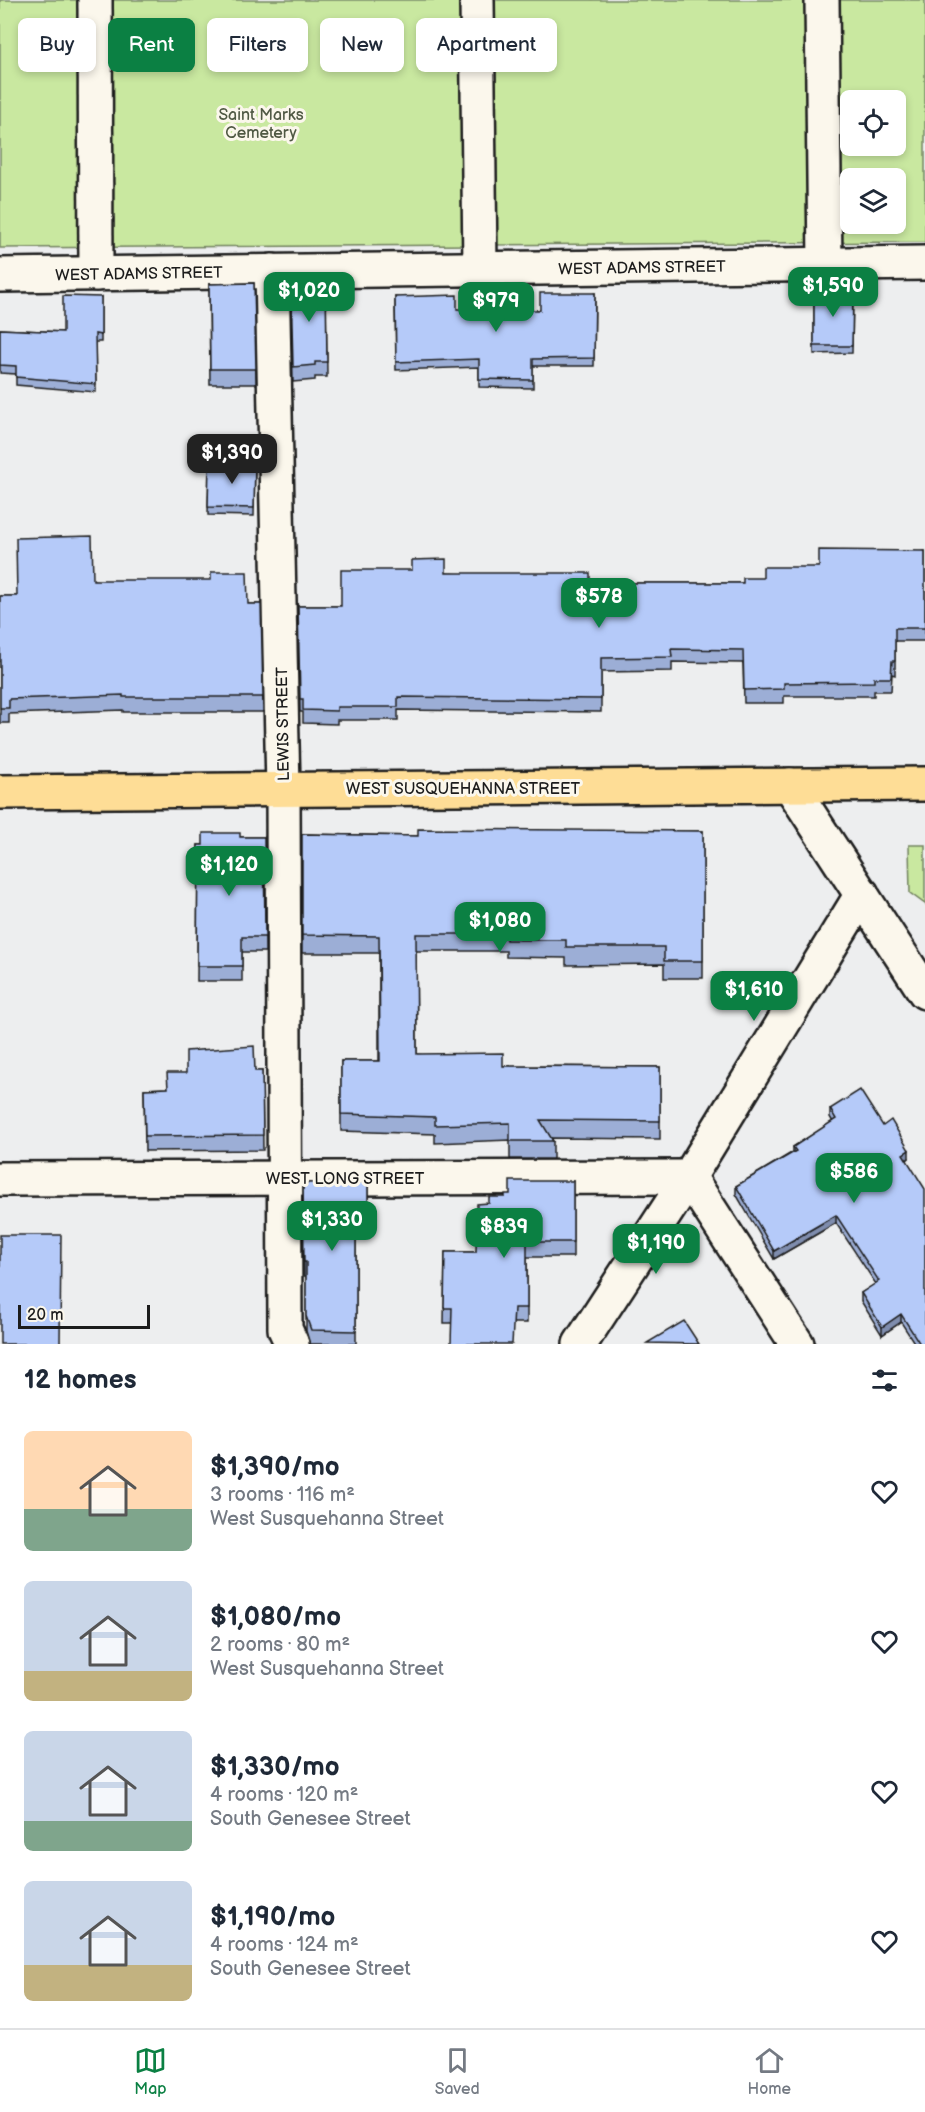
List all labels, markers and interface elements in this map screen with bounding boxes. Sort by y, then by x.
chip: Buy [18,18,96,72]
chip: Rent [108,18,195,72]
chip: Filters [207,18,308,72]
chip: New [320,18,404,72]
chip: Apartment [416,18,557,72]
map controls [840,90,906,234]
button: locate [840,90,906,156]
park label: Saint Marks Cemetery [218,106,304,143]
button: layers [840,168,906,234]
street label: WEST ADAMS STREET [558,258,726,279]
street label: WEST ADAMS STREET [55,264,223,285]
pin: $1,590 [784,267,882,318]
pin: $1,020 [260,272,358,323]
text: $1,590 [802,274,864,298]
text: $1,020 [278,279,340,303]
pin: $979 [460,282,532,333]
text: $979 [472,289,520,313]
pin: $1,390 [183,434,281,485]
text: $1,390 [201,441,263,465]
pin: $578 [563,578,635,629]
text: $578 [575,585,623,609]
street label: LEWIS STREET [273,666,294,781]
street label: WEST SUSQUEHANNA STREET [346,780,581,799]
pin: $1,120 [180,846,278,897]
text: $1,120 [200,853,258,877]
pin: $1,080 [451,902,549,953]
text: $1,080 [469,909,531,933]
pin: $1,610 [705,971,803,1022]
text: $1,610 [724,978,784,1002]
pin: $586 [818,1153,890,1204]
text: $586 [830,1160,878,1184]
street label: WEST LONG STREET [266,1170,425,1189]
pin: $1,330 [283,1201,381,1252]
text: $1,330 [301,1208,363,1232]
pin: $839 [468,1208,540,1259]
text: $839 [480,1215,528,1239]
pin: $1,190 [607,1224,705,1275]
text: $1,190 [627,1231,685,1255]
scale bar [18,1302,150,1330]
text: 20 m [27,1306,63,1325]
icon: filters [868,1364,901,1397]
text: 12 homes [24,1365,136,1396]
text: $1,390/mo [210,1452,340,1483]
icon: home [72,1455,144,1527]
icon: heart [868,1475,901,1508]
text: 3 rooms · 116 m² [210,1483,355,1507]
text: West Susquehanna Street [210,1507,444,1531]
text: $1,080/mo [210,1602,341,1633]
icon: home [72,1605,144,1677]
icon: heart [868,1625,901,1658]
text: 2 rooms · 80 m² [210,1633,350,1657]
text: West Susquehanna Street [210,1657,444,1681]
text: $1,330/mo [210,1752,340,1783]
icon: home [72,1755,144,1827]
icon: heart [868,1775,901,1808]
text: 4 rooms · 120 m² [210,1783,359,1807]
text: South Genesee Street [210,1807,411,1831]
text: $1,190/mo [210,1902,335,1933]
icon: home [72,1905,144,1977]
icon: heart [868,1925,901,1958]
text: 4 rooms · 124 m² [210,1933,359,1957]
text: South Genesee Street [210,1957,411,1981]
tab: Map [134,2044,167,2099]
tab: Saved [435,2044,480,2099]
tab: Home [748,2044,791,2099]

